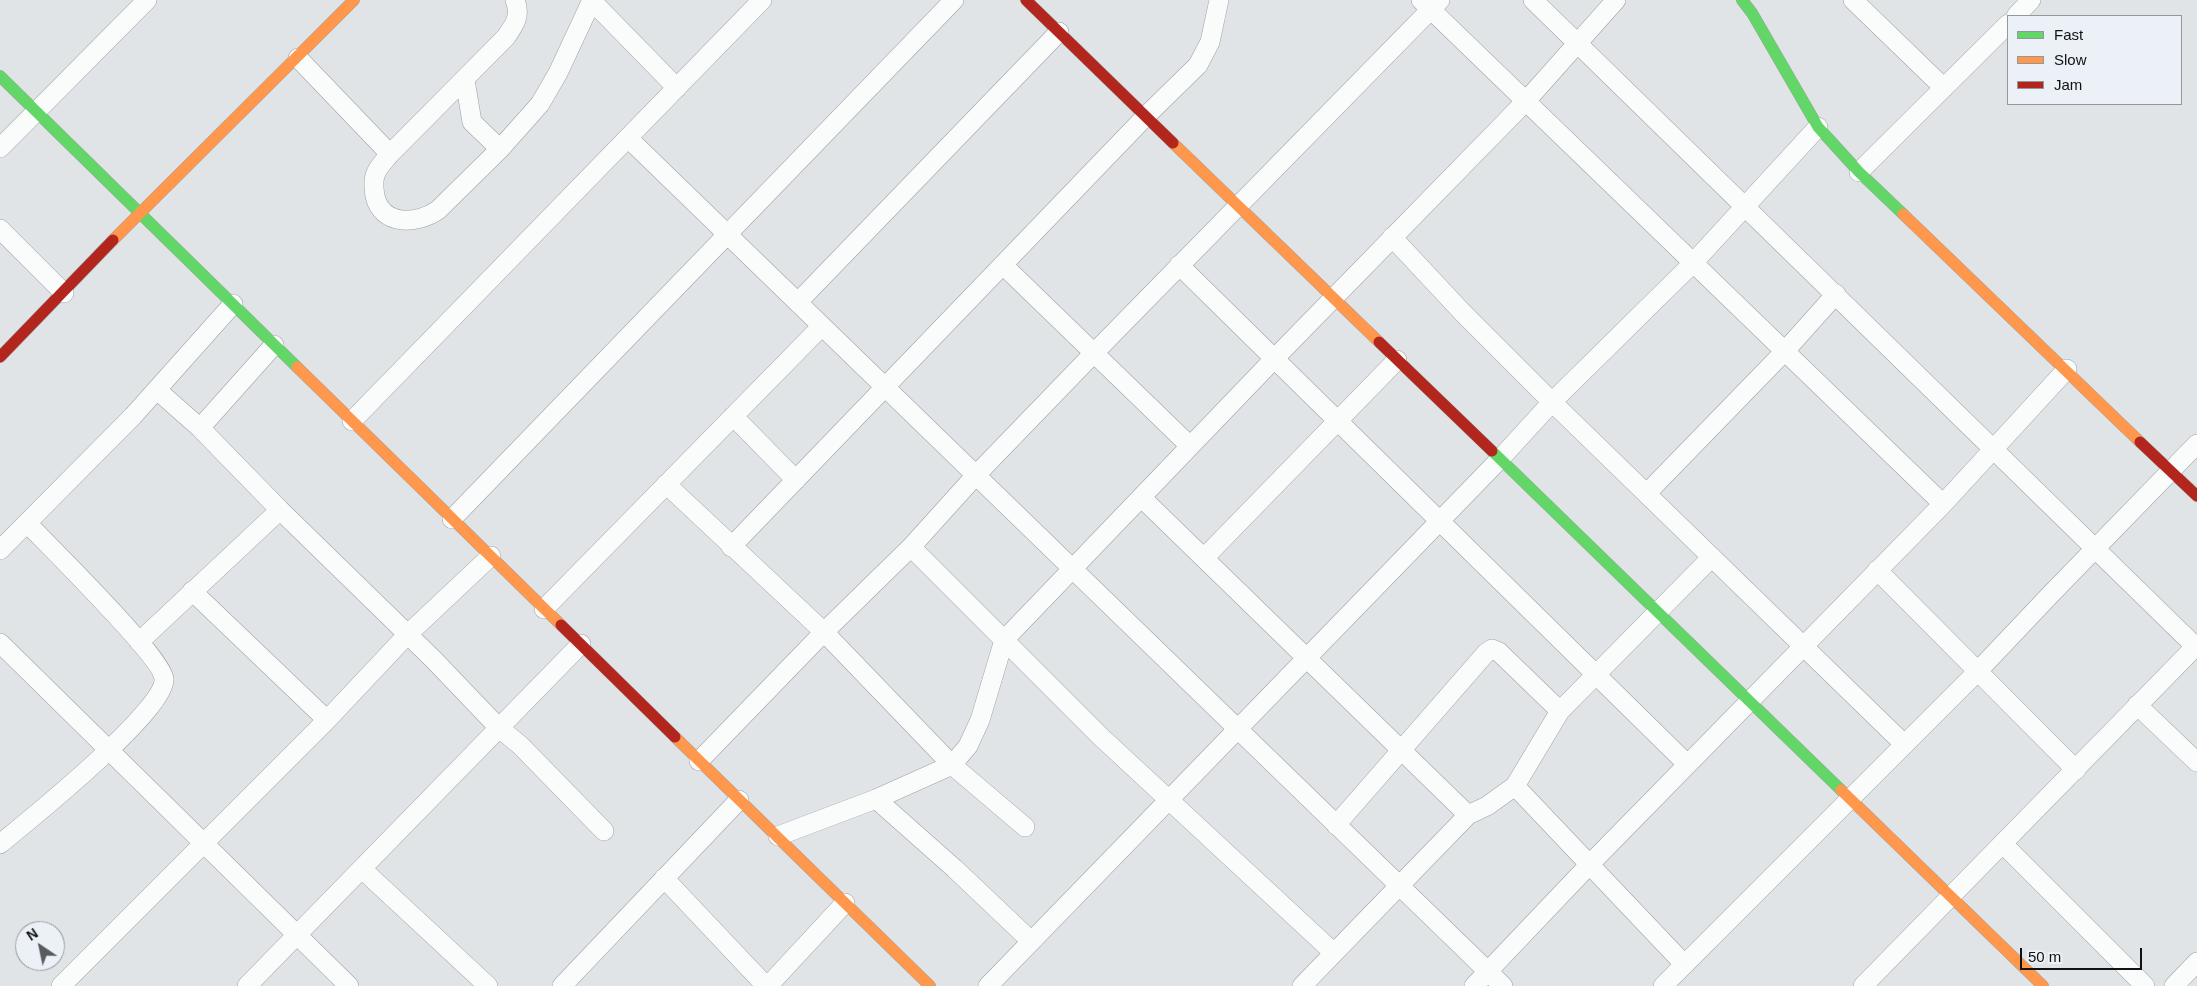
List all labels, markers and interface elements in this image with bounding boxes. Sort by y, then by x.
legend [2007,15,2182,105]
text: Fast [2054,26,2083,43]
text: Slow [2054,51,2087,68]
text: Jam [2054,76,2082,93]
north arrow [15,921,65,971]
text: N [24,925,41,944]
scale bar [2022,938,2144,970]
text: 50 m [2028,948,2061,965]

